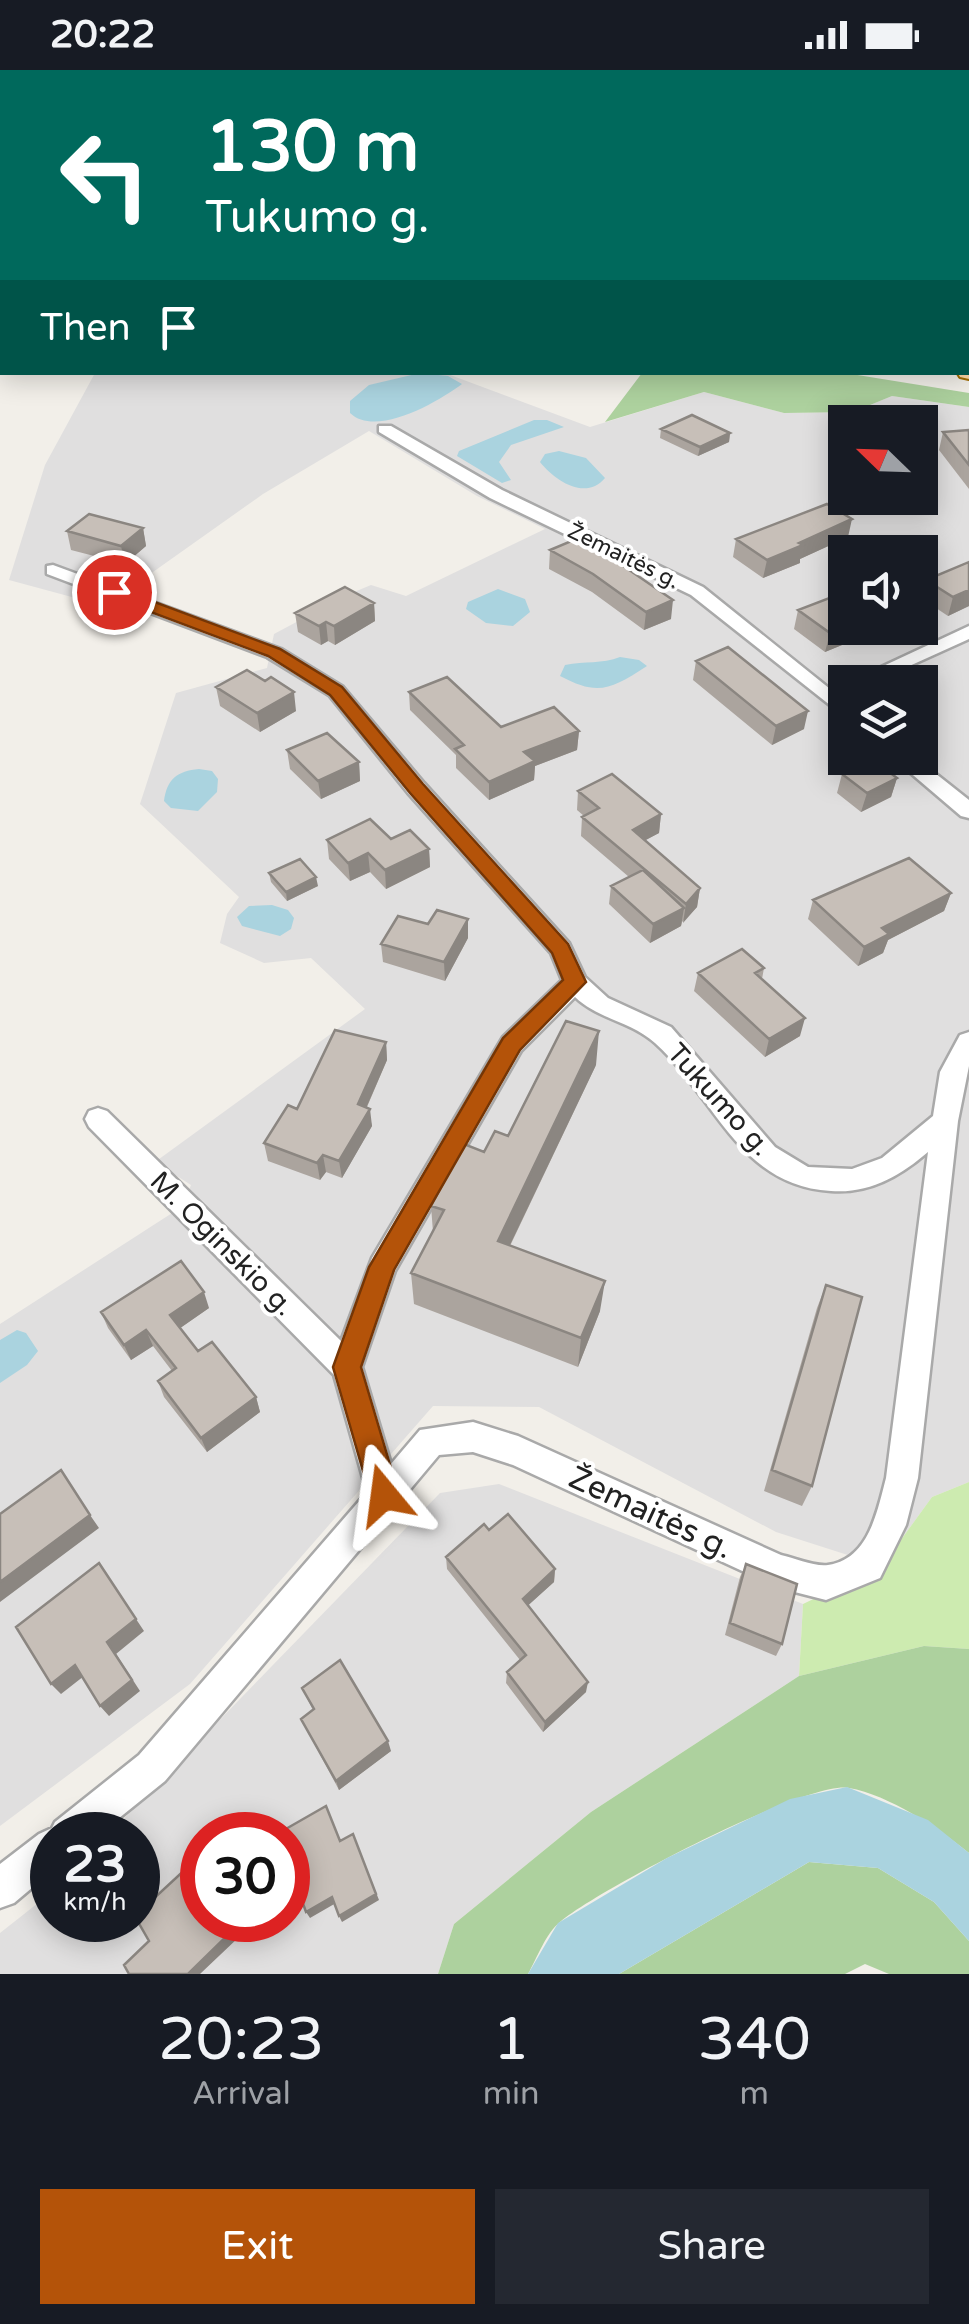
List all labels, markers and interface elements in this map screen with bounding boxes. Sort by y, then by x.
text: 20:22 [50,12,155,58]
text: 130 m [205,106,419,190]
icon: left [40,110,170,240]
text: Tukumo g. [205,191,430,245]
icon: arrive [151,300,206,355]
text: Then [40,305,131,351]
north arrow [828,405,938,515]
map controls [828,405,938,775]
street label: Žemaitės g. [563,517,684,594]
button: sound [828,535,938,645]
pin [72,550,157,635]
icon: arrive [87,565,142,620]
button: layers [828,665,938,775]
street label: Tukumo g. [660,1036,779,1163]
street label: M. Oginskio g. [143,1164,302,1323]
position arrow [332,1443,436,1547]
street label: Žemaitės g. [563,1458,738,1567]
speed limit sign: 30 [180,1812,310,1942]
text: 23 [64,1835,126,1895]
text: km/h [64,1887,126,1917]
text: 20:23 [158,2004,325,2076]
text: 1 [492,2004,530,2076]
text: 340 [698,2004,811,2076]
text: Arrival [192,2075,291,2113]
text: min [483,2075,540,2113]
text: m [740,2075,769,2113]
button: Exit [40,2189,475,2304]
button: Share [495,2189,929,2304]

